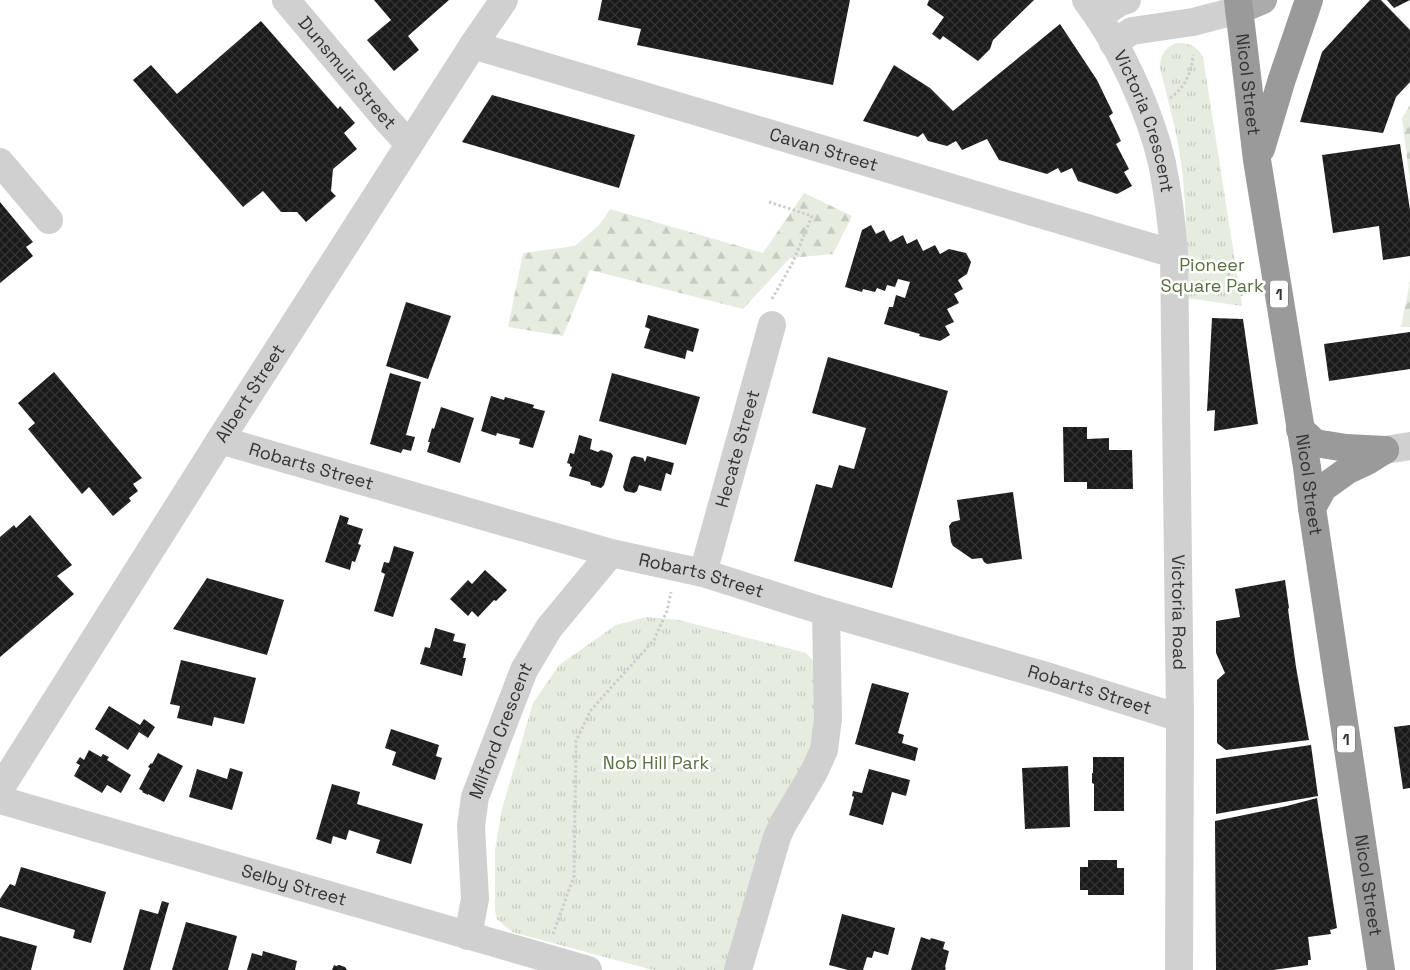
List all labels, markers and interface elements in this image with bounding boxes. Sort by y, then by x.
street label: Dunsmuir Street [293,11,402,134]
street label: Nicol Street [1231,32,1266,137]
street label: Victoria Crescent [1109,46,1179,194]
street label: Cavan Street [767,122,881,176]
park label: Pioneer Square Park [1160,253,1264,297]
road number: 1 [1270,280,1288,308]
street label: Albert Street [209,339,290,447]
street label: Hecate Street [710,387,764,510]
street label: Nicol Street [1291,432,1328,537]
street label: Robarts Street [246,437,376,495]
street label: Robarts Street [637,547,767,603]
street label: Victoria Road [1167,554,1191,670]
street label: Milford Crescent [463,658,537,802]
street label: Robarts Street [1025,659,1155,719]
road number: 1 [1337,726,1355,752]
park label: Nob Hill Park [603,751,710,774]
street label: Nicol Street [1350,833,1388,938]
street label: Selby Street [239,858,349,911]

